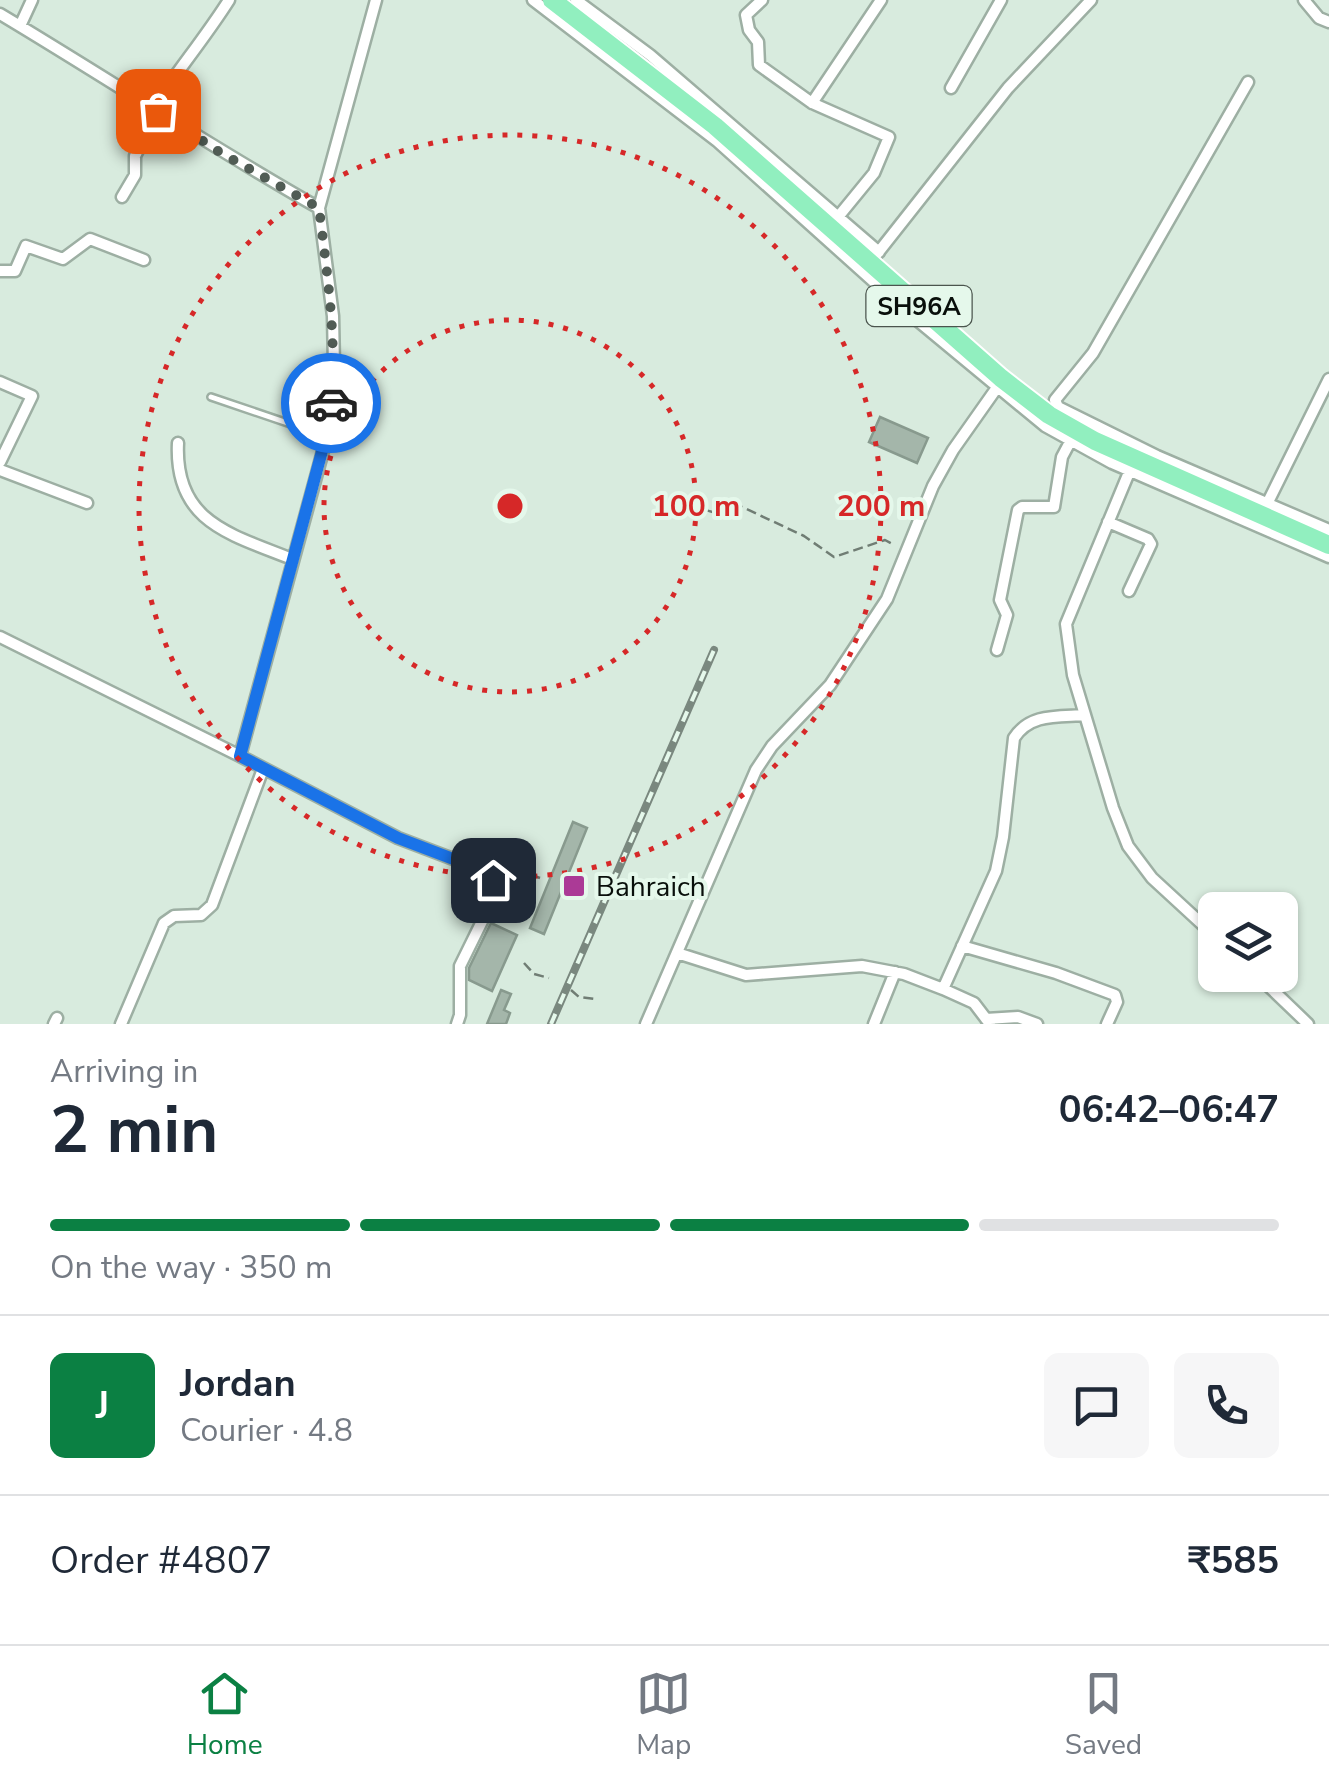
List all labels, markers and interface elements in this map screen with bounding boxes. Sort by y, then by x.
pin [116,69,201,154]
icon: bag [131,84,186,139]
road number: SH96A [866,286,972,326]
courier [281,353,381,453]
icon: car [304,376,359,431]
text: 100 m [652,486,740,527]
text: 200 m [837,486,925,527]
centre of rings [492,488,528,524]
pin [451,838,536,923]
icon: home [466,853,521,908]
place label: Bahraich [596,868,706,906]
marker: Bahraich [561,873,587,899]
map controls [1198,892,1298,992]
button: layers [1198,892,1298,992]
text: Arriving in [50,1050,198,1093]
text: 06:42–06:47 [1059,1084,1279,1135]
text: 2 min [50,1086,218,1175]
text: On the way · 350 m [50,1246,332,1289]
button: chat [1044,1353,1149,1458]
button: phone [1174,1353,1279,1458]
text: Jordan [180,1358,296,1409]
text: J [96,1380,109,1431]
text: Courier · 4.8 [180,1409,353,1452]
text: Order #4807 [50,1535,272,1586]
text: ₹585 [1188,1535,1279,1586]
tab: Home [187,1666,263,1764]
tab: Map [636,1666,691,1764]
tab: Saved [1065,1666,1142,1764]

